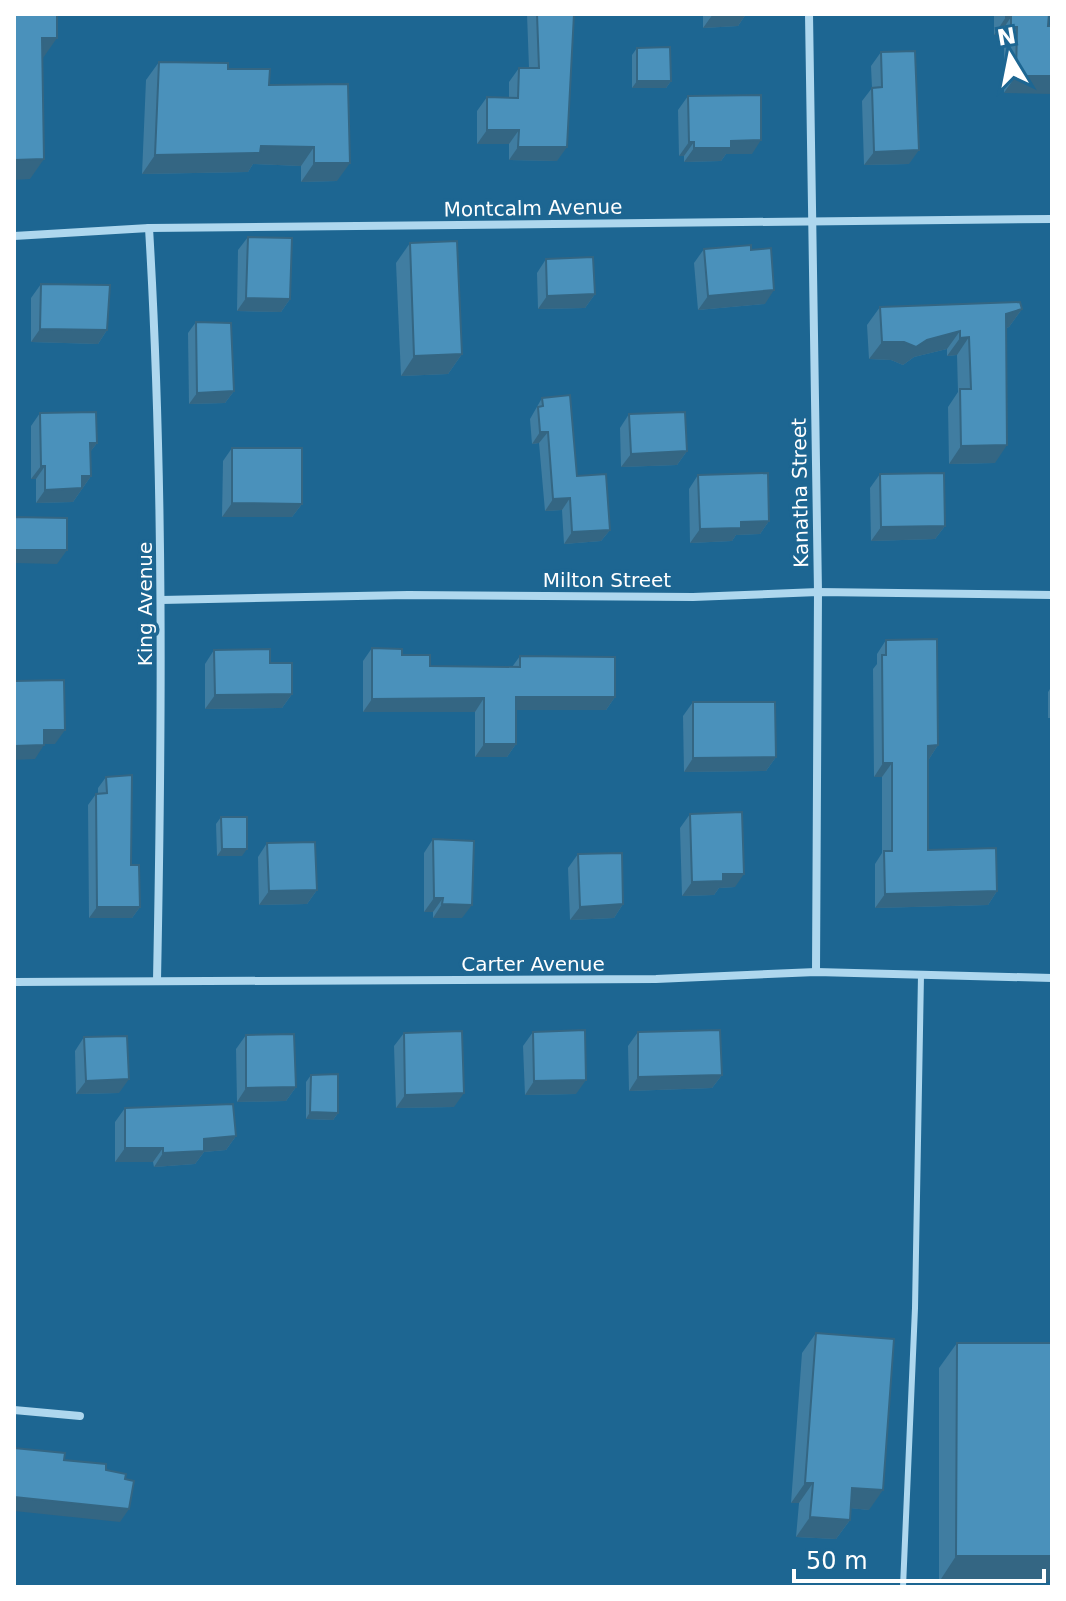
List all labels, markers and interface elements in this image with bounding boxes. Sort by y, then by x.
north arrow [970,16,1050,96]
text: N [995,23,1018,51]
street label: Montcalm Avenue [443,194,623,222]
street label: Kanatha Street [787,418,813,568]
street label: King Avenue [133,542,157,666]
street label: Milton Street [543,568,671,592]
street label: Carter Avenue [461,952,605,976]
scale bar [794,1533,1044,1583]
text: 50 m [806,1547,868,1575]

